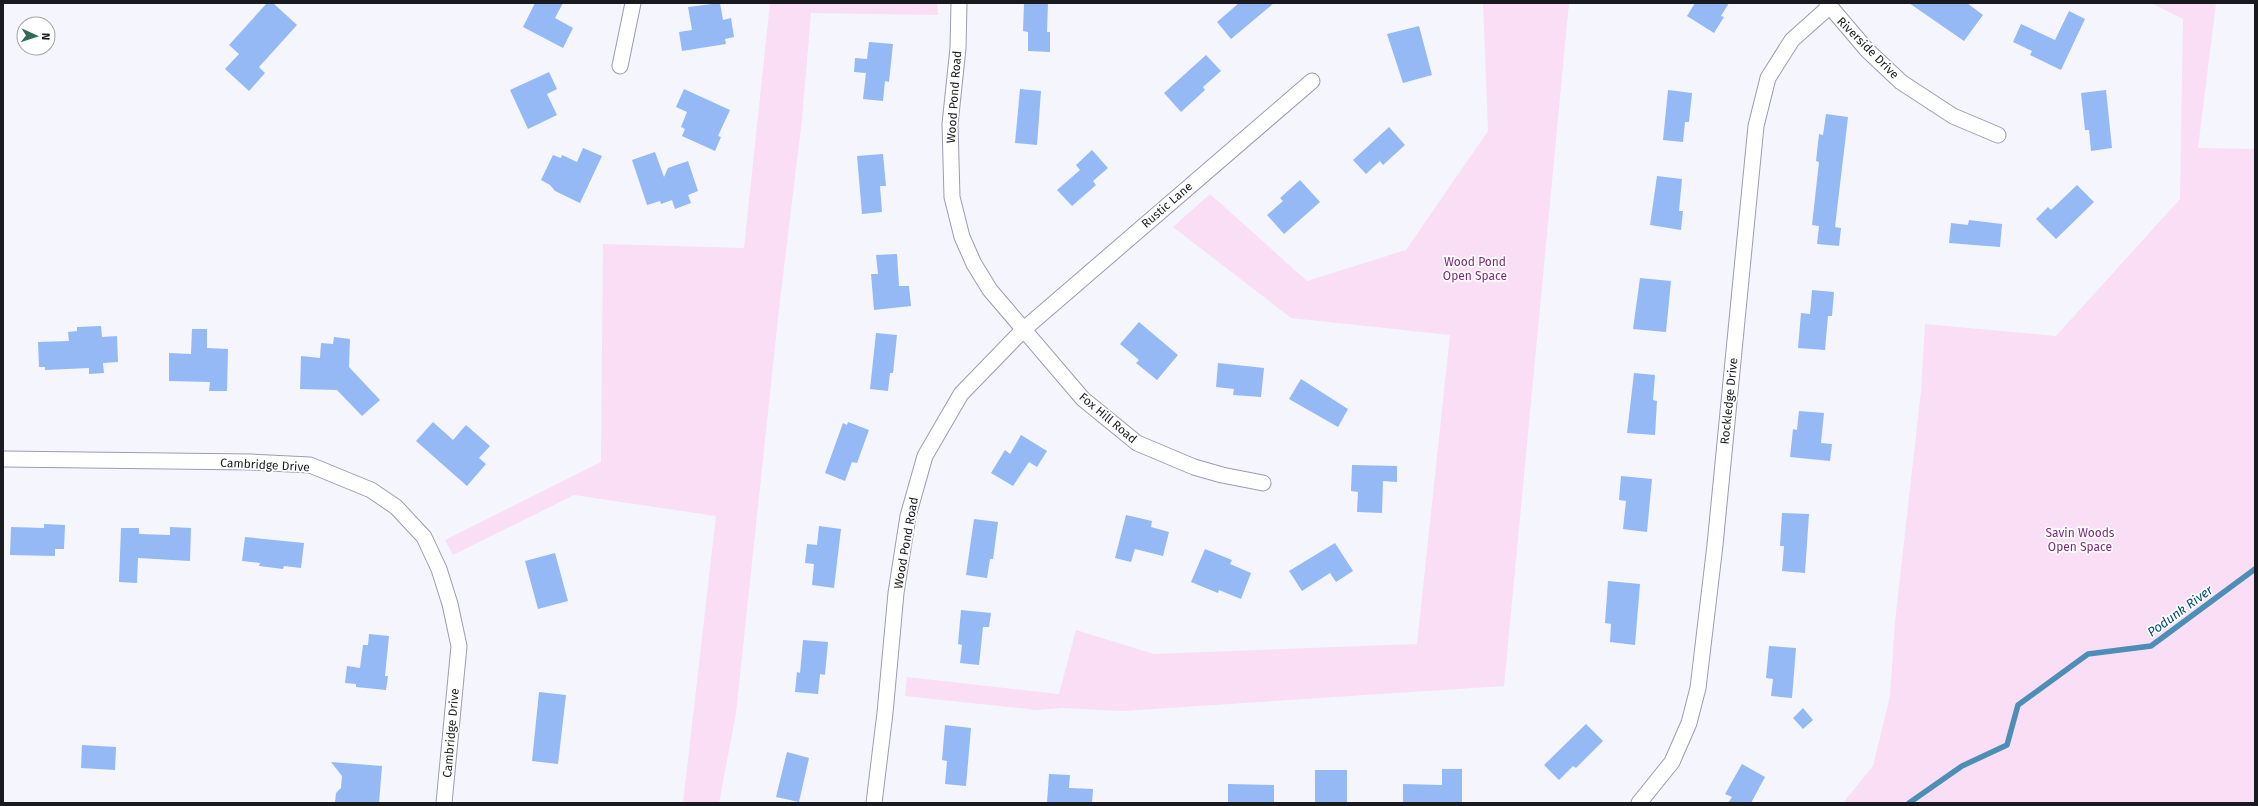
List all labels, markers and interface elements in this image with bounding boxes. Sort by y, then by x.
street label: Riverside Drive [1834,14,1902,82]
north arrow [16,16,56,56]
text: N [39,33,52,40]
street label: Wood Pond Road [944,50,964,144]
street label: Rustic Lane [1139,179,1195,231]
park label: Wood Pond Open Space [1443,255,1507,283]
street label: Rockledge Drive [1717,357,1741,445]
street label: Fox Hill Road [1076,390,1140,446]
street label: Cambridge Drive [220,456,310,474]
street label: Wood Pond Road [891,496,921,590]
park label: Savin Woods Open Space [2046,526,2115,554]
water label: Podunk River [2144,582,2216,640]
street label: Cambridge Drive [440,688,462,778]

